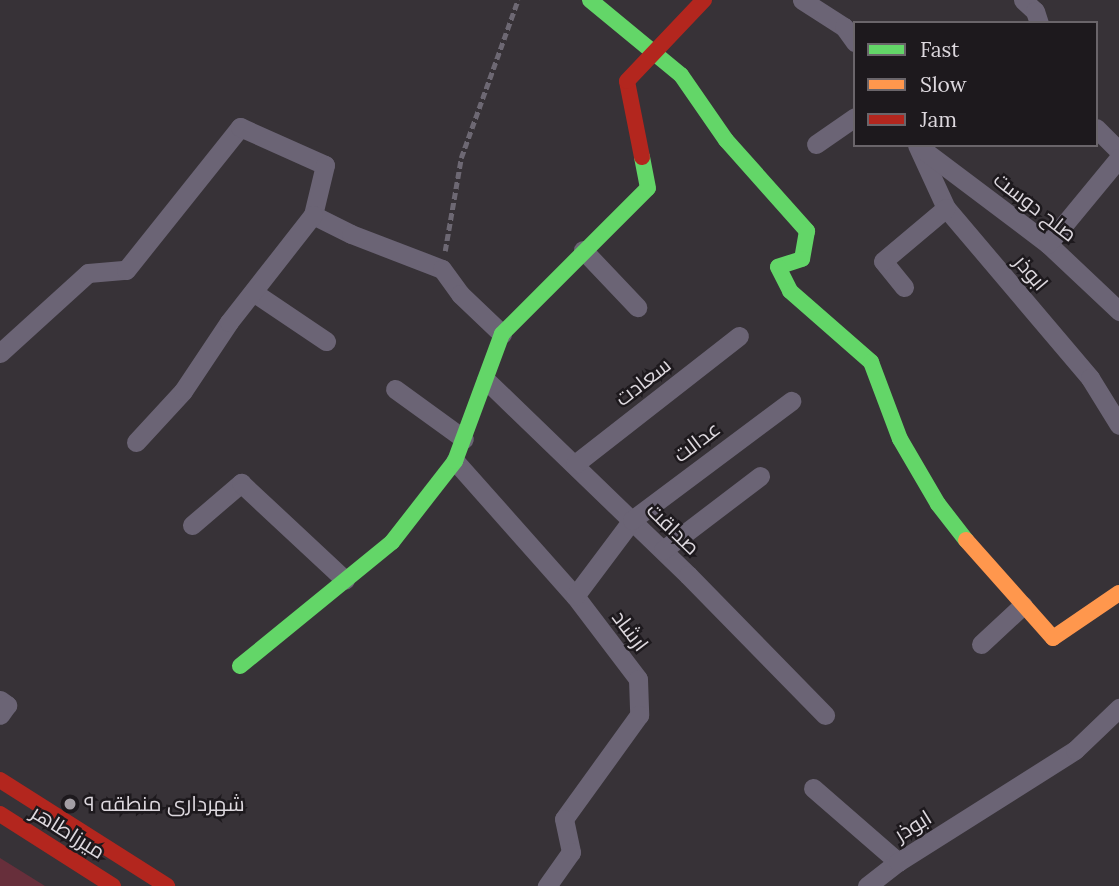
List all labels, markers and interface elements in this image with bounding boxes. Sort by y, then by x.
legend [853,21,1098,147]
text: Fast [920,36,959,63]
text: Slow [920,71,967,98]
text: Jam [920,106,957,133]
street label: صلح دوست [988,167,1082,247]
street label: ابوذر [1009,250,1053,296]
street label: سعادت [610,352,676,412]
street label: عدالت [669,416,725,468]
street label: صداقت [641,498,705,560]
street label: ارشاد [606,605,654,657]
place label: شهرداری منطقه ۹ [84,791,245,817]
marker: شهرداری منطقه ۹ [62,796,78,812]
street label: میرزاطاهر [27,800,109,864]
street label: ابوذر [890,805,936,847]

